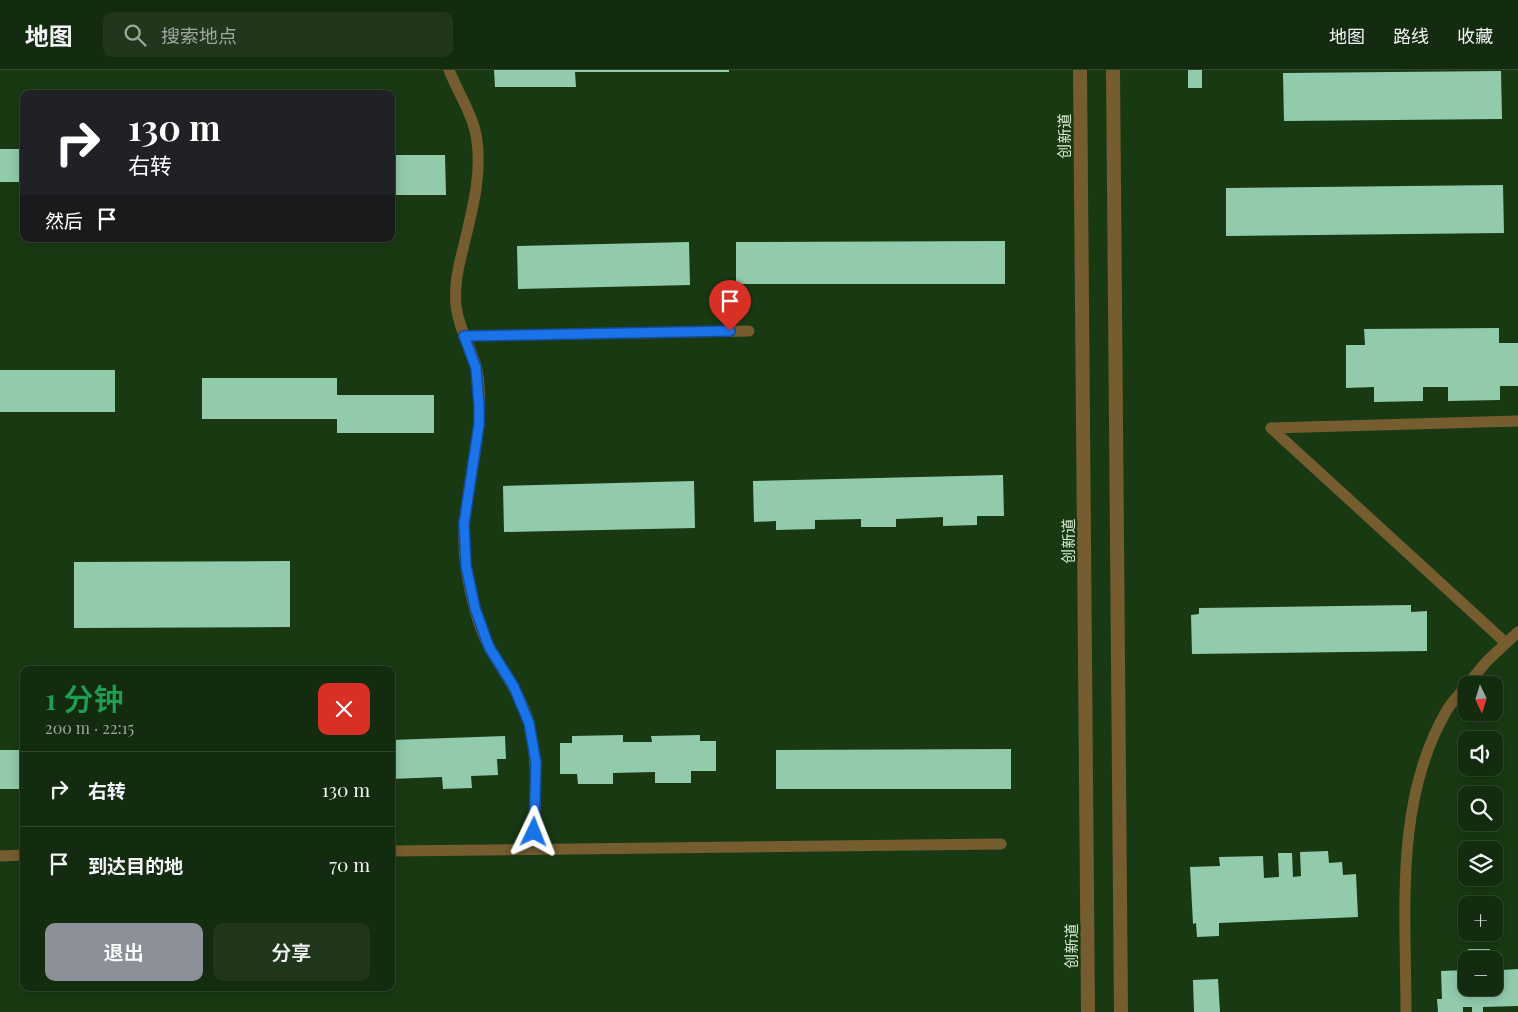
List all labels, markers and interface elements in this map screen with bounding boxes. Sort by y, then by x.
search box [103,12,453,57]
text: 地图 [25,19,73,51]
icon: search [121,21,149,49]
text: 搜索地点 [161,22,237,48]
text: 地图 [1329,24,1365,48]
text: 路线 [1393,24,1429,48]
text: 收藏 [1457,24,1493,48]
text: 130 m [128,103,221,150]
icon: right [45,110,110,175]
street label: 创新道 [1054,113,1074,159]
text: 右转 [128,150,172,180]
icon: arrive [93,205,121,233]
text: 然后 [45,207,83,233]
pin [709,280,751,331]
icon: arrive [716,287,744,315]
street label: 创新道 [1058,518,1078,564]
north arrow [1458,676,1502,721]
map controls [1458,676,1503,996]
text: 1 分钟 [45,678,124,718]
button: close [318,683,370,735]
text: 200 m · 22:15 [45,717,134,738]
button: sound [1458,731,1503,776]
icon: right [45,775,73,803]
text: 130 m [322,776,370,802]
text: 右转 [88,777,126,803]
button: search [1458,786,1503,831]
position arrow [507,805,559,857]
button: layers [1458,841,1503,886]
icon: arrive [45,850,73,878]
text: 70 m [329,851,370,877]
text: 到达目的地 [88,852,183,878]
button: + [1458,896,1503,941]
button: 退出 [45,923,203,981]
button: 分享 [213,923,370,981]
street label: 创新道 [1061,923,1081,969]
button: − [1458,951,1503,996]

